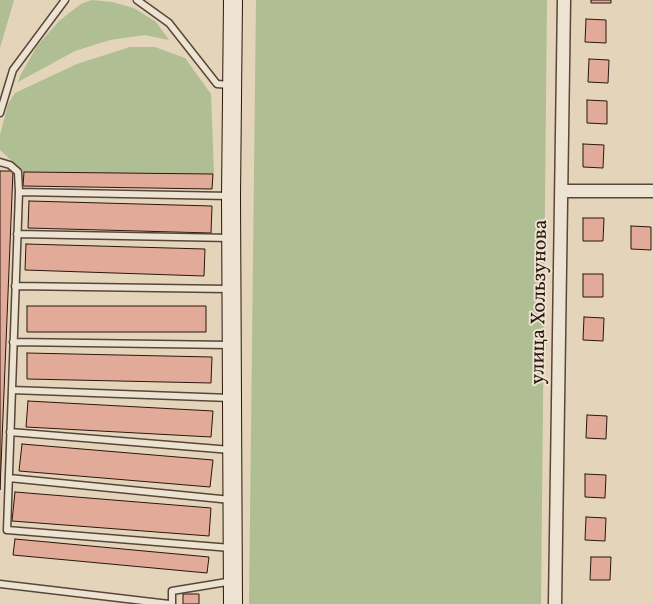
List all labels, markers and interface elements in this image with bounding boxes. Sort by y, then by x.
street label: улица Хользунова [528,219,554,385]

